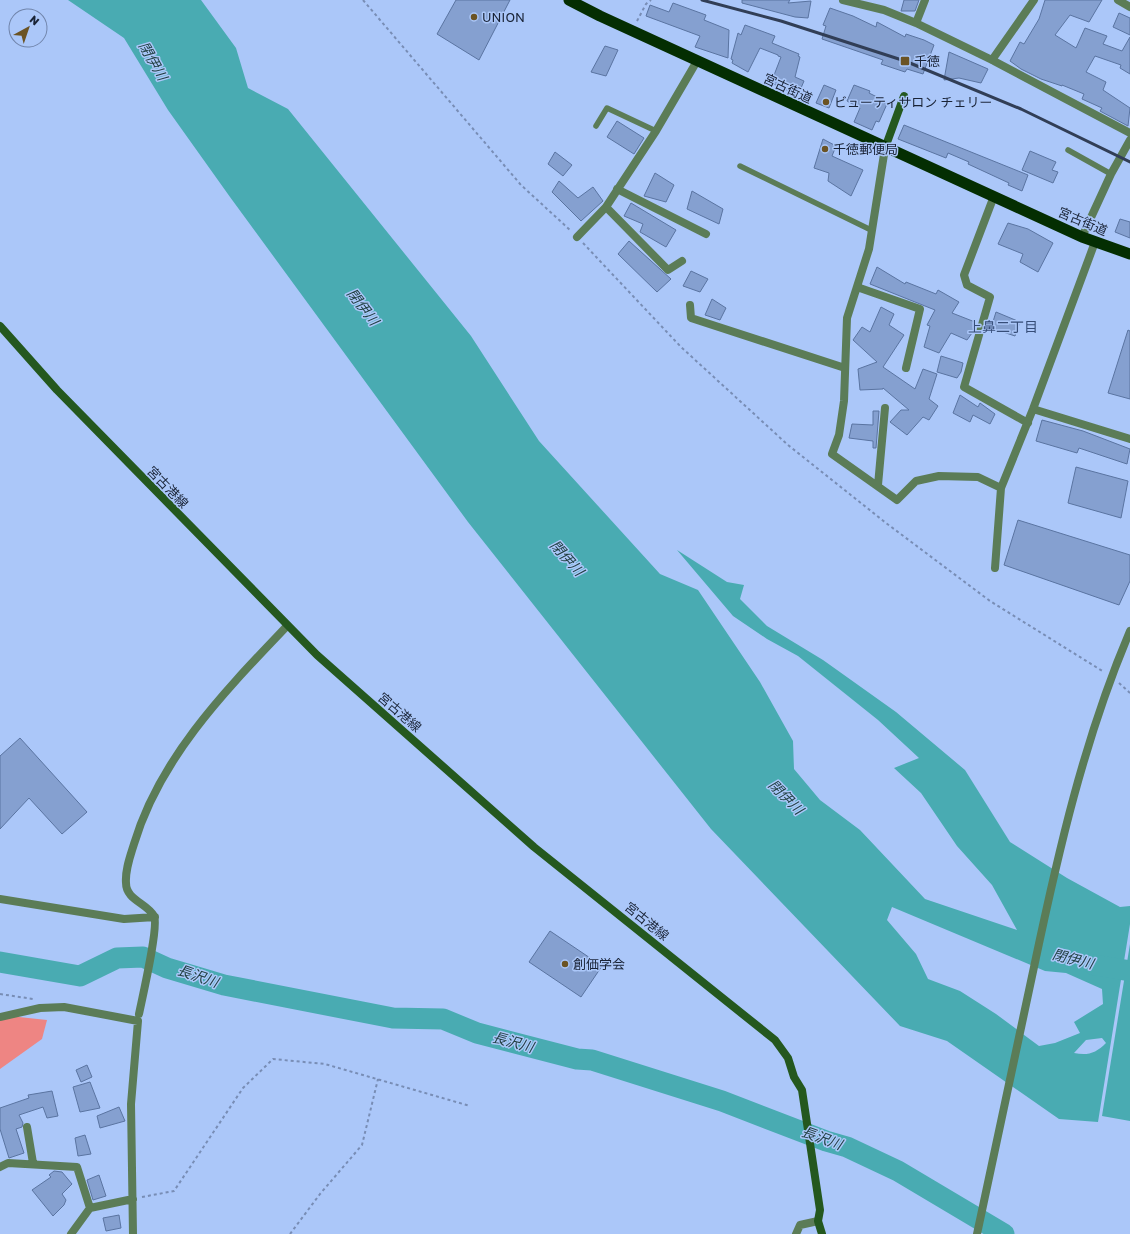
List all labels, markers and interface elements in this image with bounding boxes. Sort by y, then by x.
north arrow [8,8,48,48]
place label: UNION [482,9,525,25]
text: N [27,12,42,28]
marker: UNION [469,12,479,22]
water label: 閉伊川 [136,38,172,85]
place label: 千徳 [914,53,940,69]
marker: 千徳 [899,55,911,67]
street label: 宮古街道 [761,70,815,106]
place label: ビューティサロン チェリー [834,94,992,110]
marker: ビューティサロン チェリー [821,97,831,107]
place label: 千徳郵便局 [833,141,898,157]
marker: 千徳郵便局 [820,144,830,154]
street label: 宮古街道 [1056,203,1110,239]
water label: 閉伊川 [344,285,384,330]
district label: 上鼻二丁目 [968,318,1038,335]
street label: 宮古港線 [144,463,192,511]
water label: 閉伊川 [547,536,589,580]
street label: 宮古港線 [375,689,425,735]
water label: 閉伊川 [765,776,809,819]
street label: 宮古港線 [622,898,672,944]
water label: 閉伊川 [1051,945,1097,972]
place label: 創価学会 [573,956,625,972]
marker: 創価学会 [560,959,570,969]
water label: 長沢川 [176,961,223,991]
water label: 長沢川 [491,1028,538,1056]
water label: 長沢川 [800,1122,847,1153]

